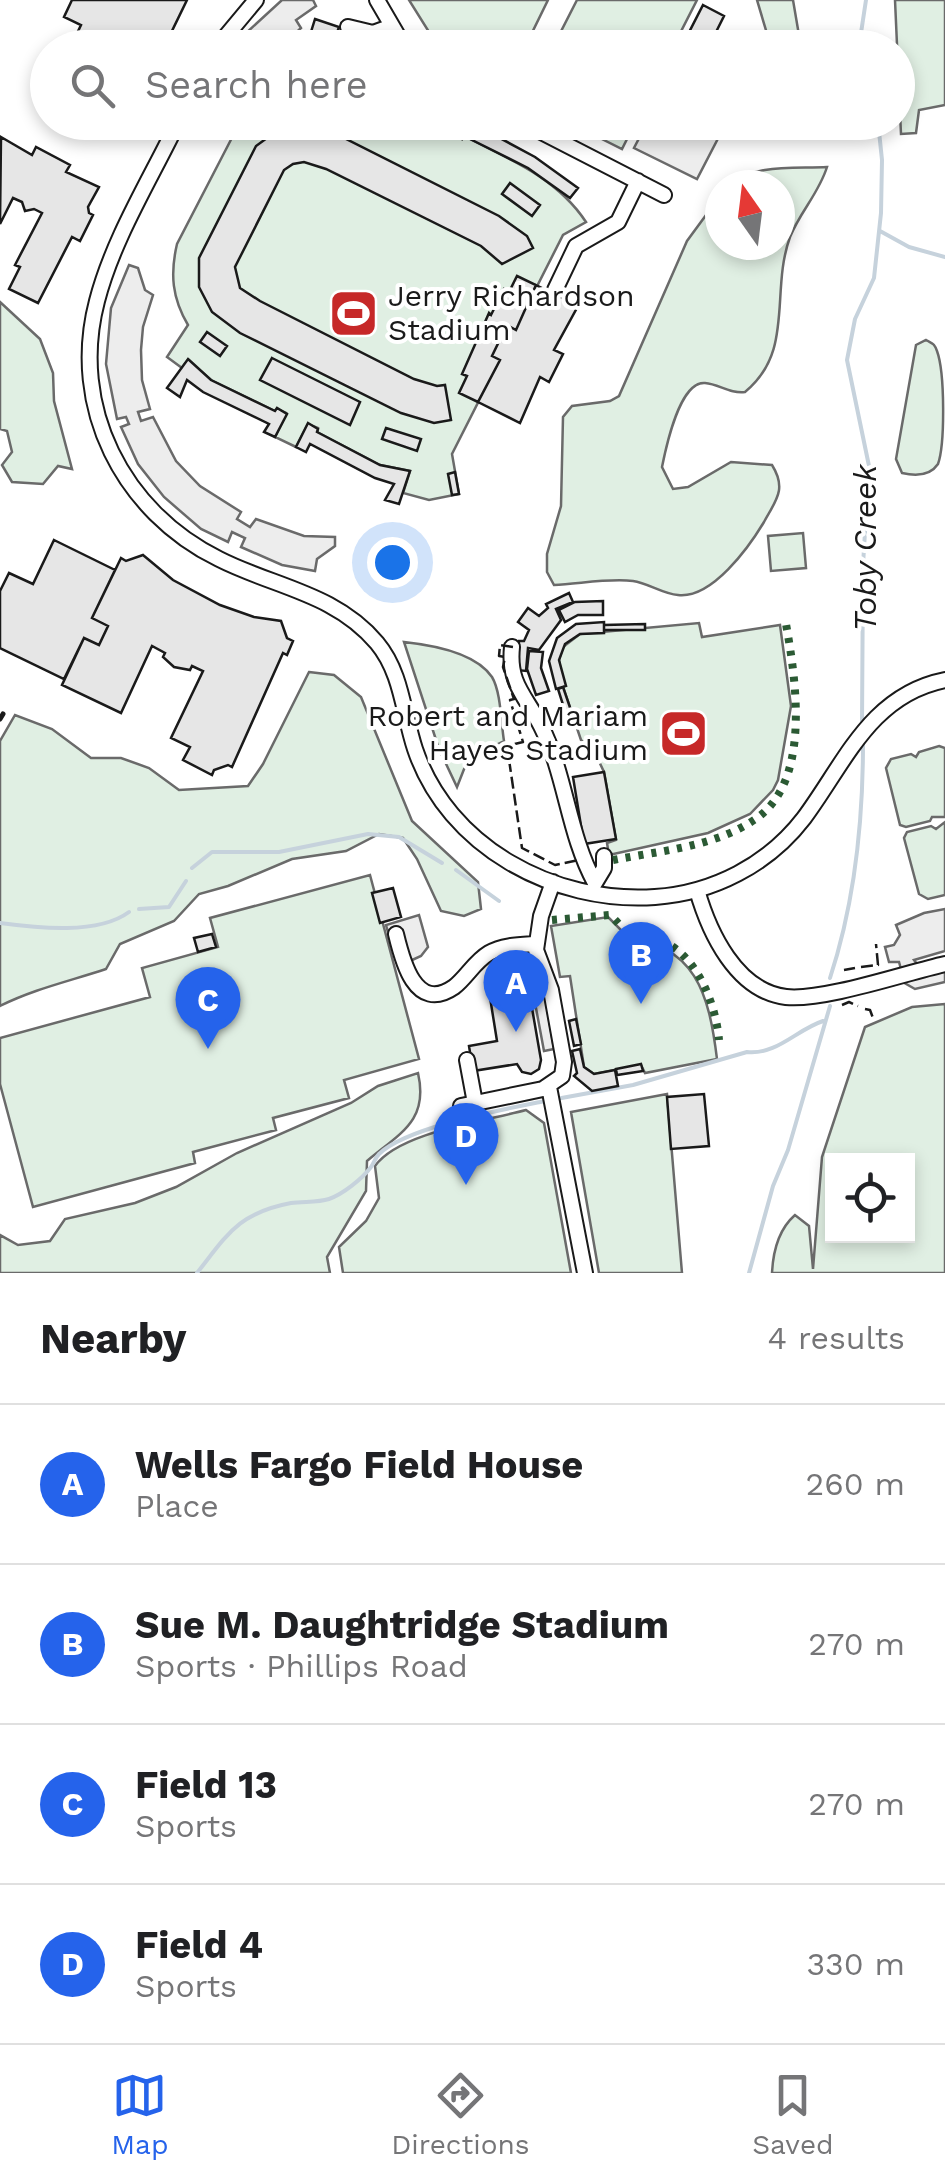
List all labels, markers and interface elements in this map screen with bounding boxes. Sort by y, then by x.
search box [30,30,915,140]
icon: search [65,58,120,113]
text: Search here [145,63,368,107]
north arrow [705,170,795,260]
place label: Jerry Richardson Stadium [388,278,635,347]
sports icon: Jerry Richardson Stadium [327,287,379,339]
water label: Toby Creek [846,463,884,632]
your location [367,537,418,588]
place label: Robert and Mariam Hayes Stadium [368,698,648,767]
sports icon: Robert and Mariam Hayes Stadium [657,707,709,759]
pin: B [608,922,674,1004]
pin: A [484,950,548,1032]
pin: C [176,966,240,1049]
pin: D [434,1102,498,1185]
map controls [825,1153,915,1243]
button: locate [825,1153,915,1243]
text: Nearby [40,1314,187,1363]
text: 4 results [767,1319,905,1357]
text: Wells Fargo Field House [135,1443,583,1487]
text: A [62,1465,83,1503]
text: 260 m [806,1465,905,1503]
text: Place [135,1487,219,1525]
text: Sue M. Daughtridge Stadium [135,1603,669,1647]
text: B [62,1625,83,1663]
text: 270 m [808,1625,905,1663]
text: Sports · Phillips Road [135,1647,468,1685]
text: Field 13 [135,1763,277,1807]
text: C [62,1785,83,1823]
text: 270 m [808,1785,905,1823]
text: Sports [135,1807,237,1845]
text: Field 4 [135,1923,263,1967]
text: D [61,1945,84,1983]
text: 330 m [806,1945,905,1983]
text: Sports [135,1967,237,2005]
tab: Map [111,2068,169,2161]
tab: Directions [391,2068,530,2161]
tab: Saved [752,2068,834,2161]

